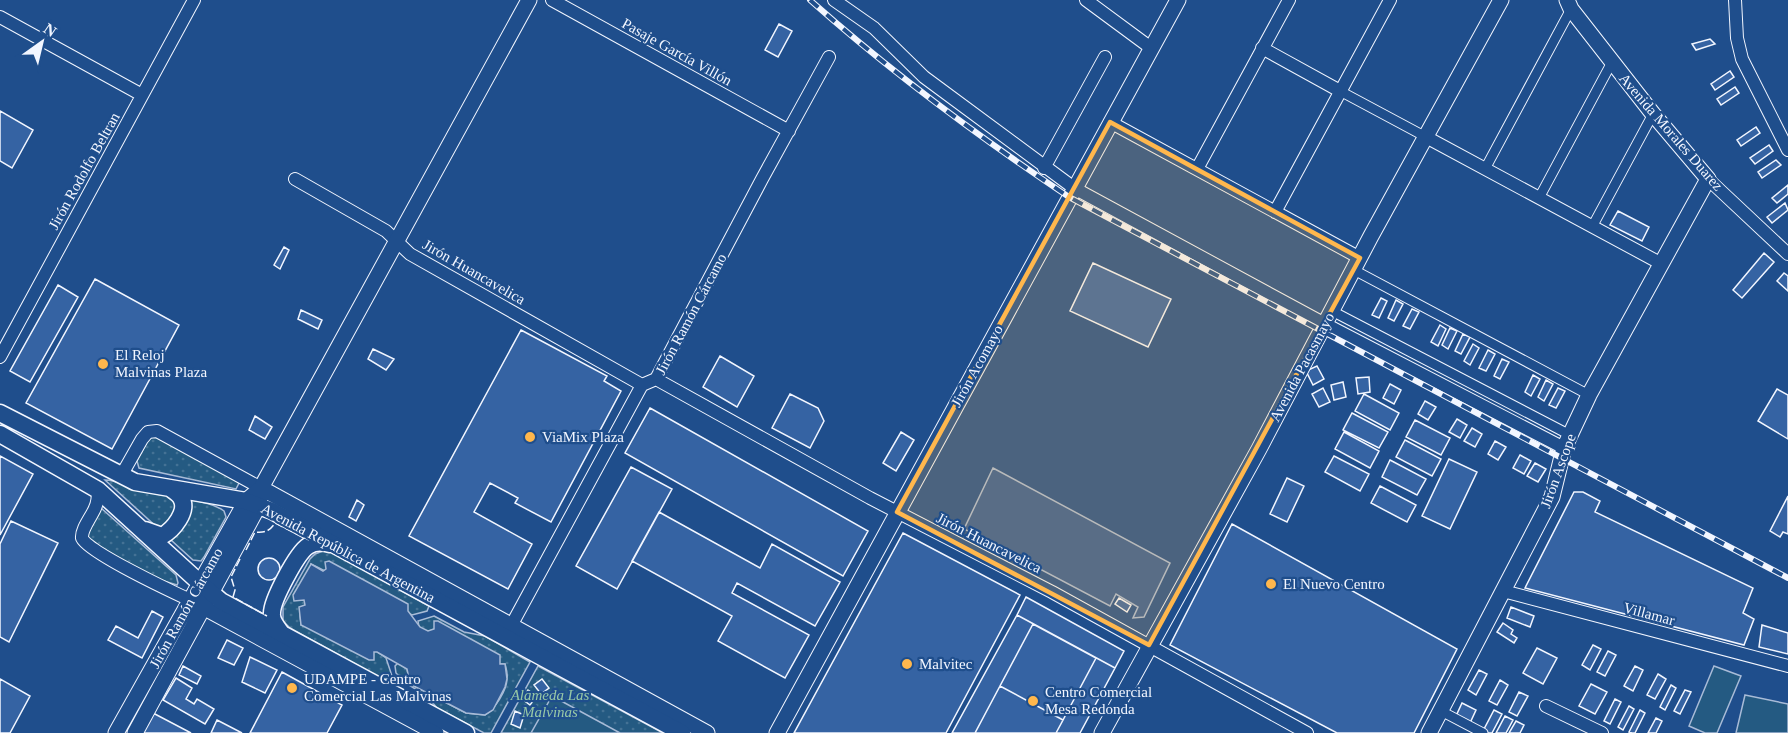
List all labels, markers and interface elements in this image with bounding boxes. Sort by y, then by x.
north arrow [12,12,72,72]
street label: Pasaje García Villón [619,15,735,89]
text: N [41,20,60,41]
street label: Avenida Morales Duarez [1616,70,1726,194]
street label: Jirón Rodolfo Beltran [45,109,123,232]
street label: Jirón Huancavelica [420,236,528,308]
street label: Jirón Ramón Cárcamo [652,251,730,377]
street label: Avenida Pacasmayo [1267,310,1337,424]
street label: Jirón Acomayo [948,322,1006,410]
place label: El Reloj Malvinas Plaza [115,347,207,380]
marker: El Reloj Malvinas Plaza [96,357,110,371]
place label: ViaMix Plaza [542,429,624,445]
marker: ViaMix Plaza [523,430,537,444]
street label: Jirón Ascope [1537,431,1579,510]
street label: Avenida República de Argentina [258,500,438,606]
street label: Jirón Huancavelica [934,510,1044,576]
street label: Jirón Ramón Cárcamo [146,545,226,671]
place label: El Nuevo Centro [1283,576,1385,592]
marker: El Nuevo Centro [1264,577,1278,591]
street label: Villamar [1622,599,1676,629]
place label: Malvitec [919,656,973,672]
marker: Malvitec [900,657,914,671]
place label: UDAMPE - Centro Comercial Las Malvinas [304,671,452,704]
marker: UDAMPE - Centro Comercial Las Malvinas [285,681,299,695]
place label: Centro Comercial Mesa Redonda [1045,684,1152,717]
park label: Alameda Las Malvinas [510,687,590,720]
marker: Centro Comercial Mesa Redonda [1026,694,1040,708]

